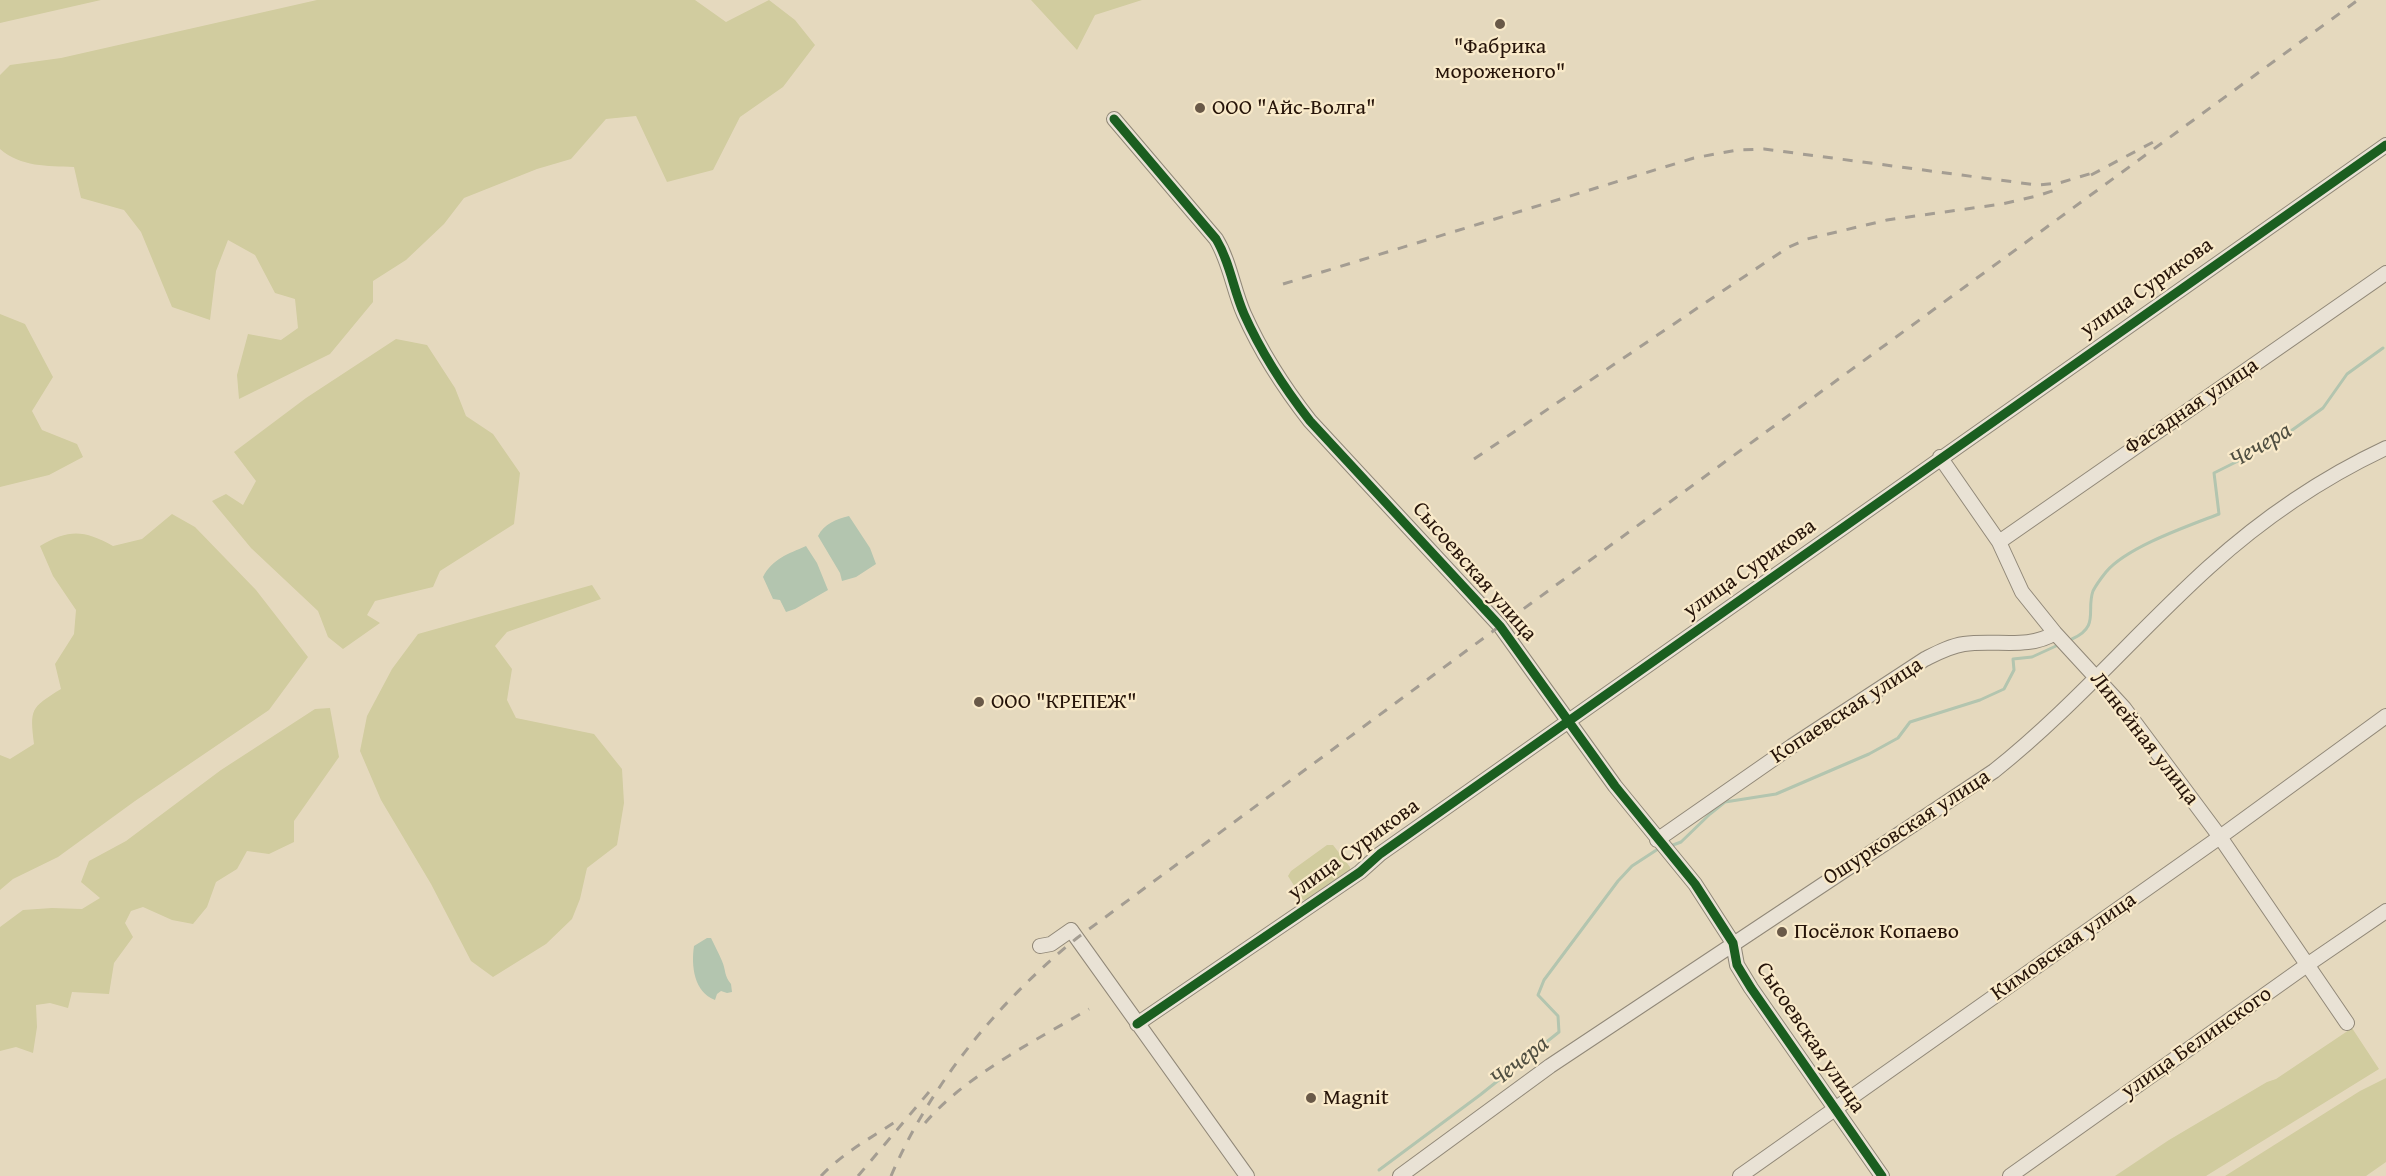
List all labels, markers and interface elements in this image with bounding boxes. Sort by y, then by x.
marker: "Фабрика мороженого" [1493,17,1507,31]
place label: "Фабрика мороженого" [1435,34,1565,86]
place label: ООО "Айс-Волга" [1212,95,1376,121]
marker: ООО "Айс-Волга" [1193,101,1207,115]
street label: улица Сурикова [2075,232,2219,344]
street label: Фасадная улица [2120,353,2264,461]
water label: Чечера [2225,417,2297,475]
street label: Сысоевская улица [1406,497,1542,647]
street label: улица Сурикова [1678,513,1822,625]
street label: Копаевская улица [1766,652,1928,770]
street label: Линейная улица [2084,667,2204,811]
place label: ООО "КРЕПЕЖ" [991,689,1137,715]
marker: ООО "КРЕПЕЖ" [972,695,986,709]
street label: Ошурковская улица [1819,764,1995,892]
street label: улица Сурикова [1283,793,1425,907]
street label: Кимовская улица [1986,887,2142,1007]
place label: Посёлок Копаево [1794,919,1959,945]
marker: Посёлок Копаево [1775,925,1789,939]
street label: Сысоевская улица [1750,957,1870,1119]
street label: улица Белинского [2117,981,2277,1105]
water label: Чечера [1485,1030,1555,1094]
place label: Magnit [1323,1085,1389,1111]
marker: Magnit [1304,1091,1318,1105]

